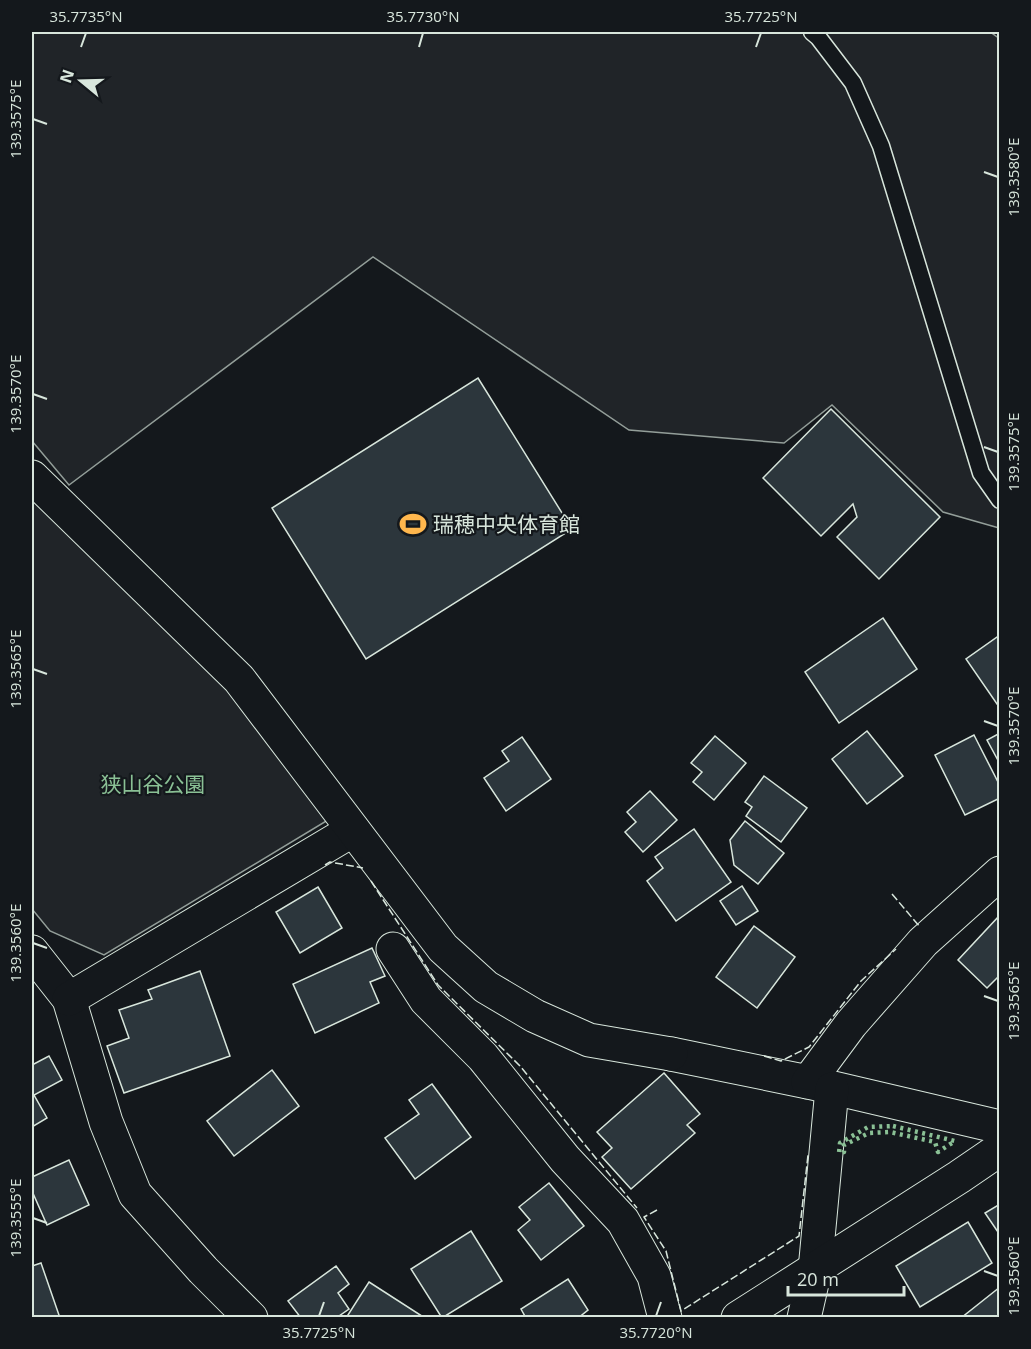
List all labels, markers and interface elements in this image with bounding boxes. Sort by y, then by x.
text: 35.7735°N [49,6,123,26]
text: 35.7730°N [386,6,460,26]
text: 35.7725°N [724,6,798,26]
north arrow [51,51,111,111]
text: N [54,66,79,86]
text: 139.3575°E [5,80,25,158]
text: 139.3580°E [1003,138,1023,216]
text: 139.3570°E [5,355,25,433]
text: 139.3575°E [1003,413,1023,491]
sports icon: 瑞穂中央体育館 [398,509,428,539]
place label: 瑞穂中央体育館 [433,510,580,538]
text: 139.3565°E [5,630,25,708]
text: 139.3570°E [1003,687,1023,765]
park label: 狭山谷公園 [101,770,206,798]
text: 139.3560°E [5,904,25,982]
text: 139.3565°E [1003,962,1023,1040]
text: 139.3555°E [5,1179,25,1257]
text: 139.3560°E [1003,1237,1023,1315]
scale bar [788,1259,904,1297]
text: 20 m [797,1267,839,1291]
text: 35.7725°N [282,1322,356,1342]
text: 35.7720°N [619,1322,693,1342]

